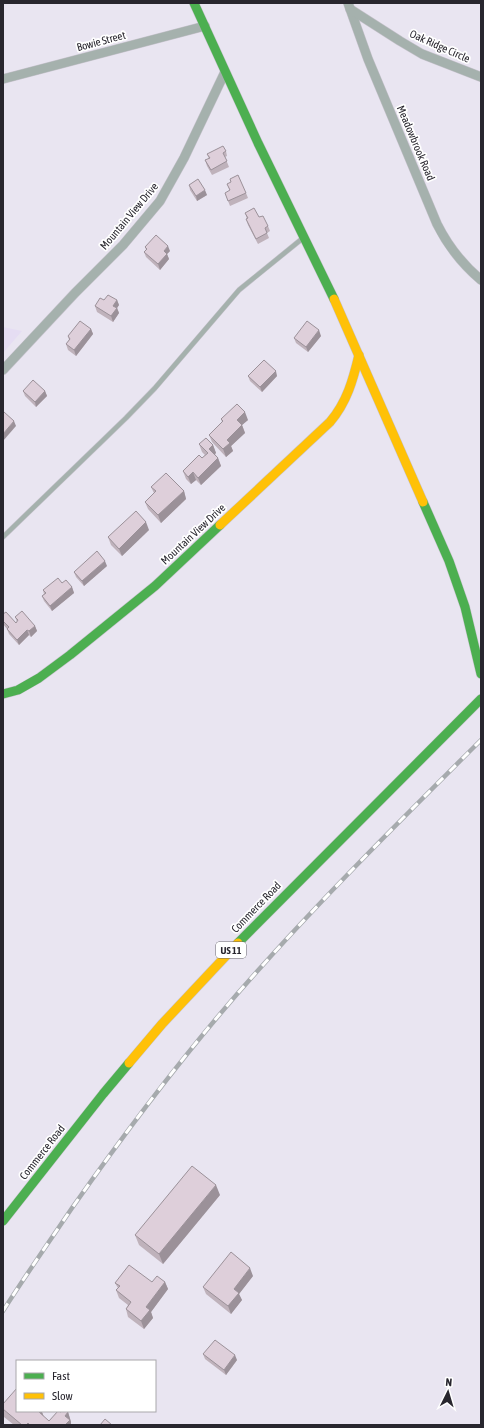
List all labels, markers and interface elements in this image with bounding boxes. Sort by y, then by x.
street label: Oak Ridge Circle [408,27,472,65]
street label: Bowie Street [75,29,127,53]
street label: Meadowbrook Road [395,104,437,182]
street label: Mountain View Drive [98,180,160,252]
street label: Mountain View Drive [159,501,227,567]
street label: Commerce Road [229,879,283,935]
road number: US 11 [216,942,246,958]
street label: Commerce Road [17,1122,67,1182]
legend [16,1360,156,1412]
text: Fast [52,1369,70,1383]
north arrow [428,1372,468,1412]
text: N [445,1376,453,1388]
text: Slow [52,1389,73,1403]

